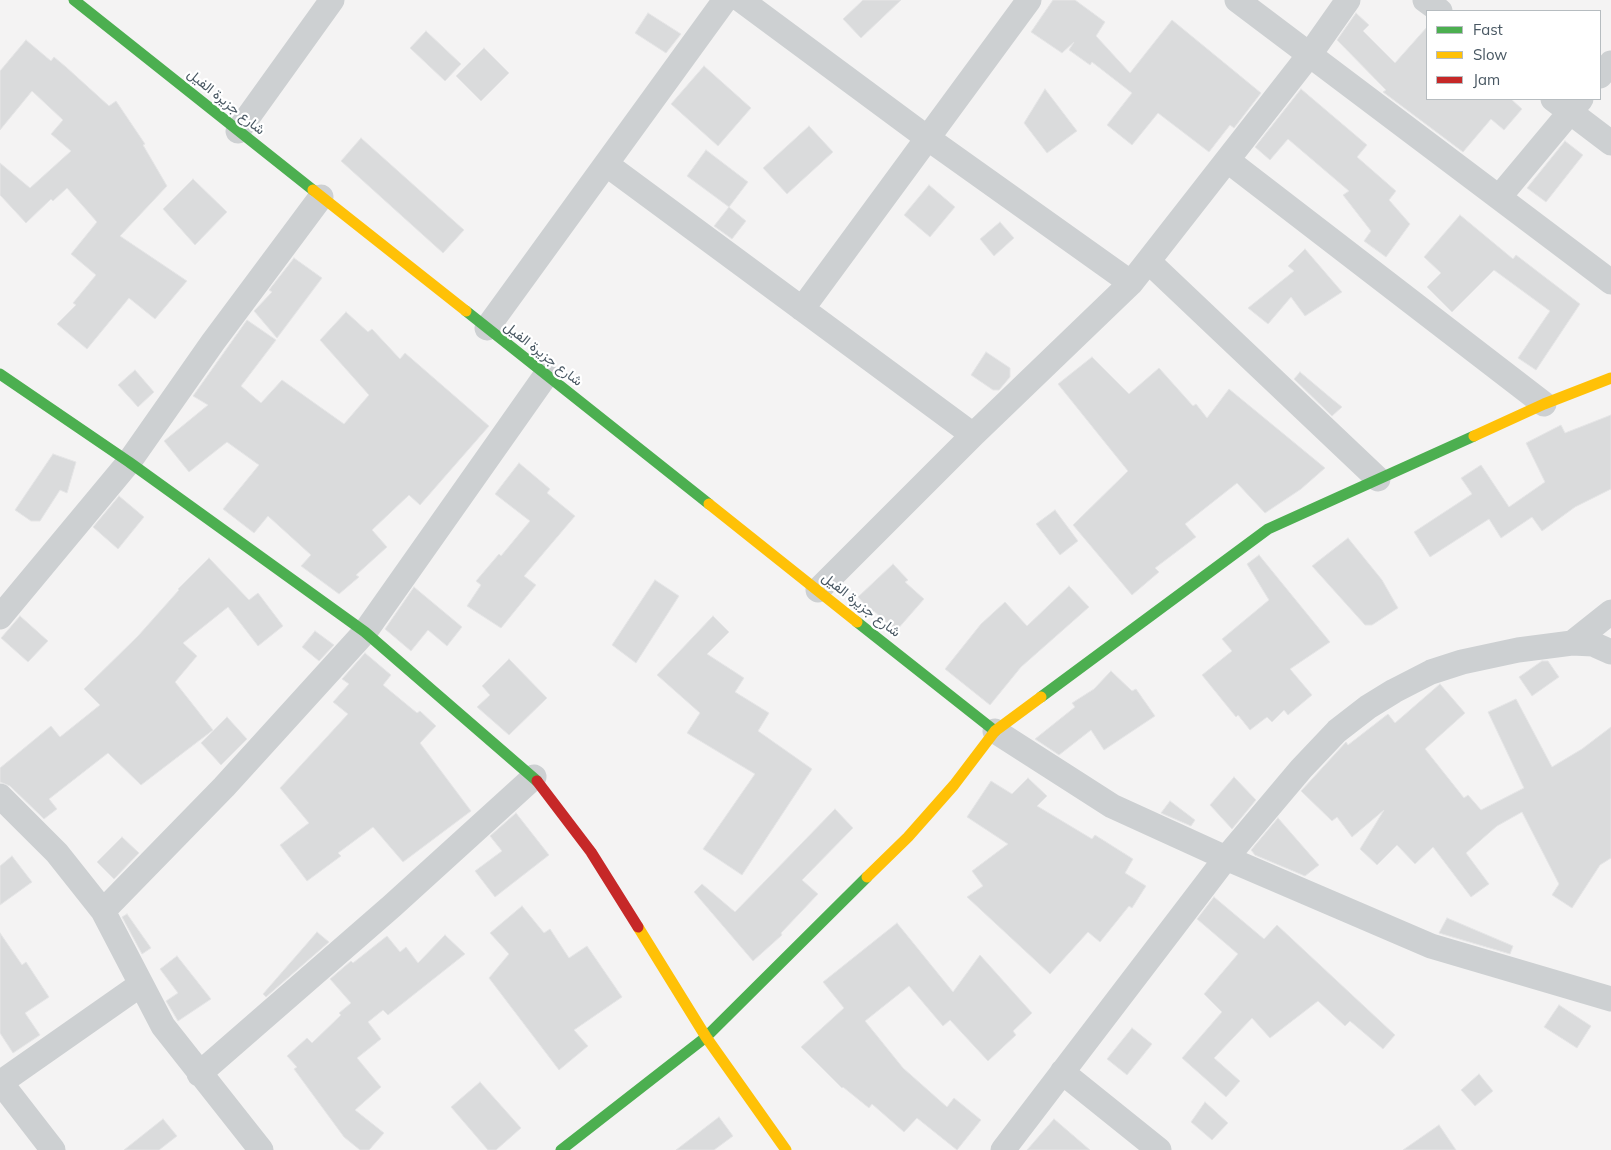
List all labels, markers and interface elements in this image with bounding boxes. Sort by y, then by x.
legend [1426,10,1601,100]
text: Fast [1473,20,1503,39]
text: Slow [1473,45,1507,64]
street label: شارع جزيرة الفيل [184,66,268,138]
text: Jam [1473,70,1500,89]
street label: شارع جزيرة الفيل [500,318,586,390]
street label: شارع جزيرة الفيل [818,569,904,641]

